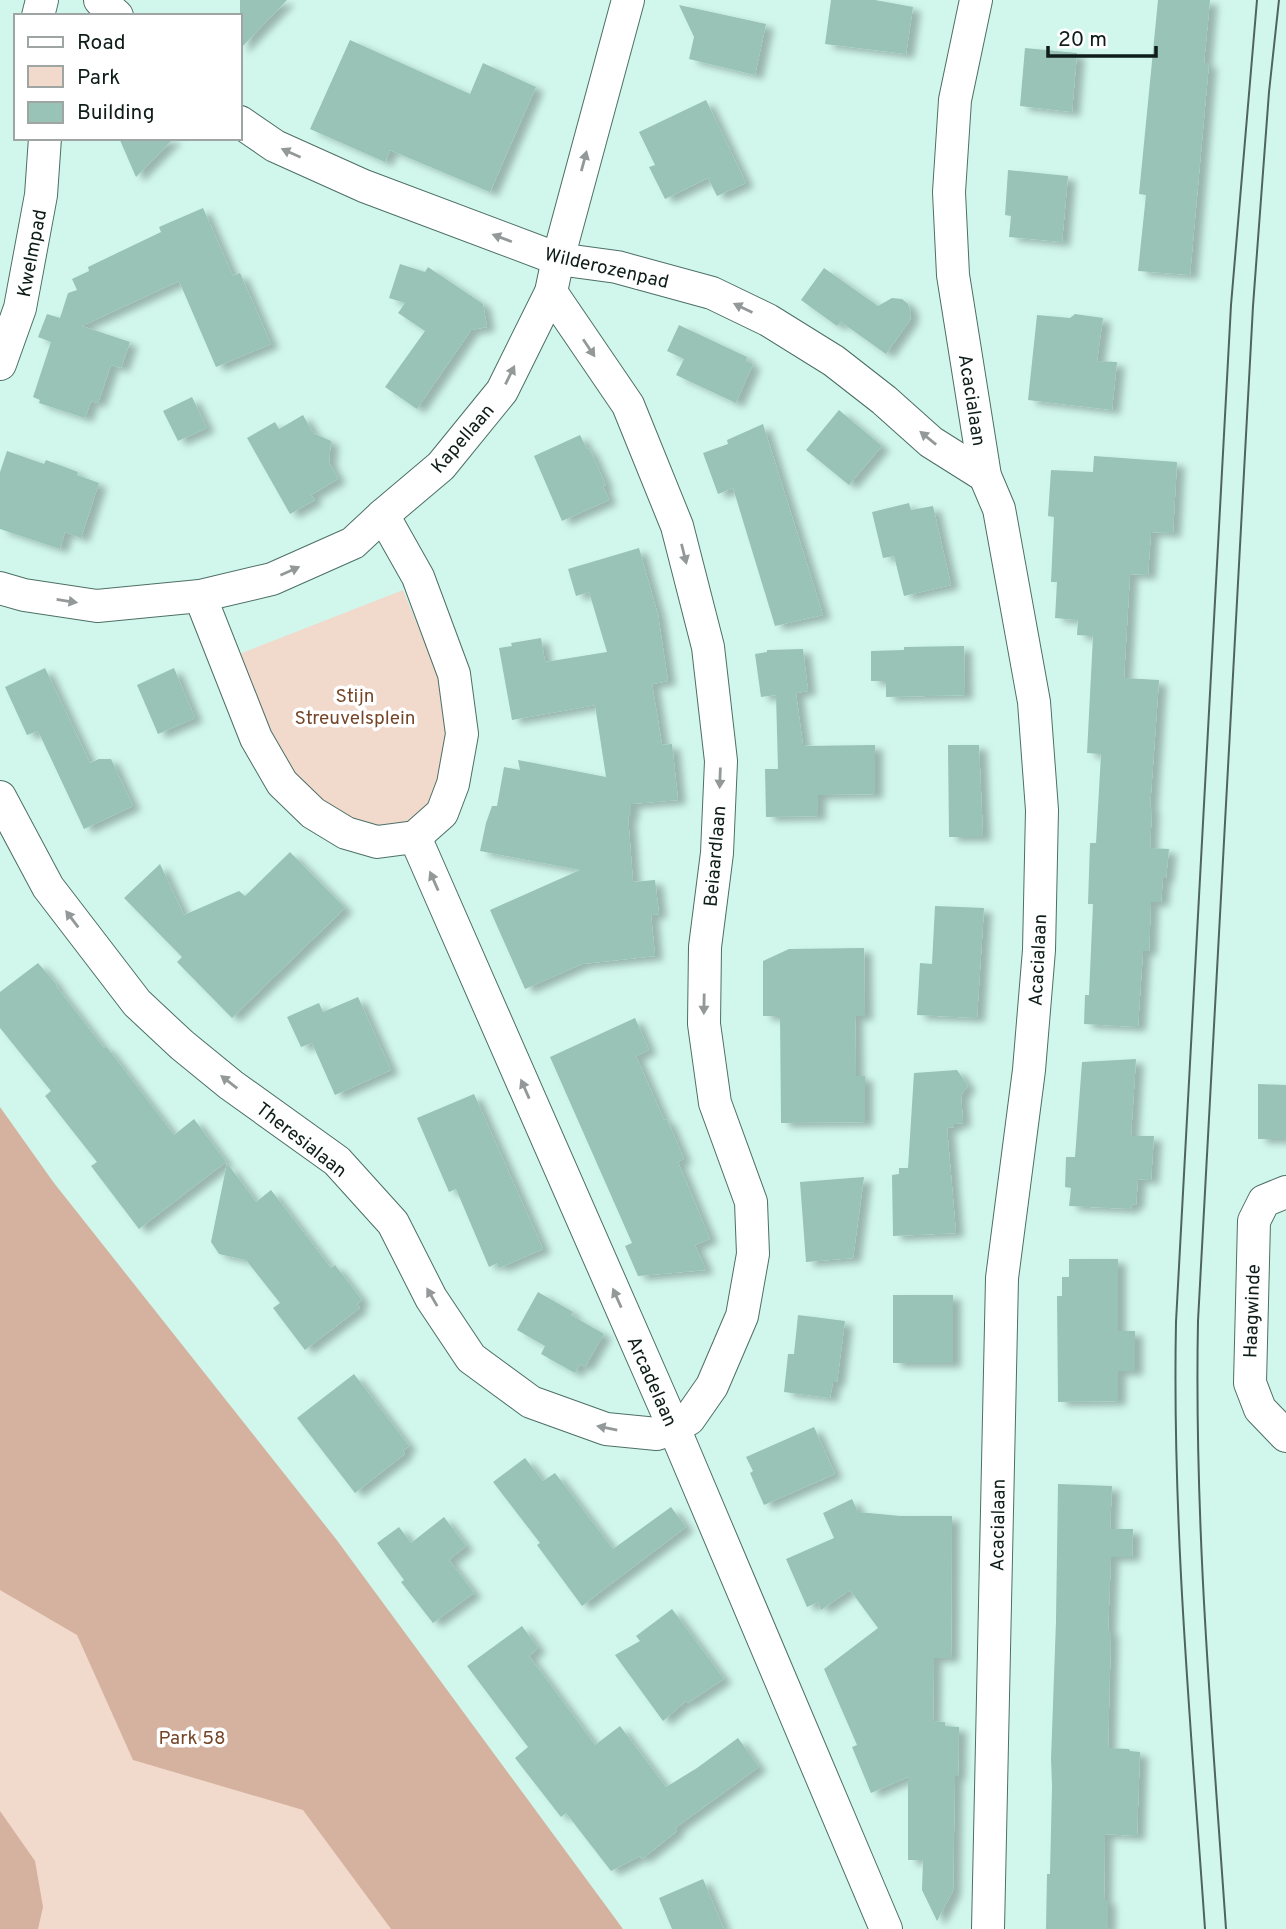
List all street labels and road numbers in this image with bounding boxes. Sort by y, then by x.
street label: Kwelmpad [13,208,53,299]
street label: Wilderozenpad [542,243,671,295]
street label: Acacialaan [952,353,990,448]
street label: Kapellaan [427,399,500,479]
street label: Beiaardlaan [700,805,732,908]
street label: Acacialaan [1025,913,1053,1007]
street label: Theresialaan [250,1098,351,1184]
street label: Haagwinde [1239,1264,1267,1359]
street label: Arcadelaan [621,1333,682,1431]
street label: Acacialaan [986,1479,1012,1572]

